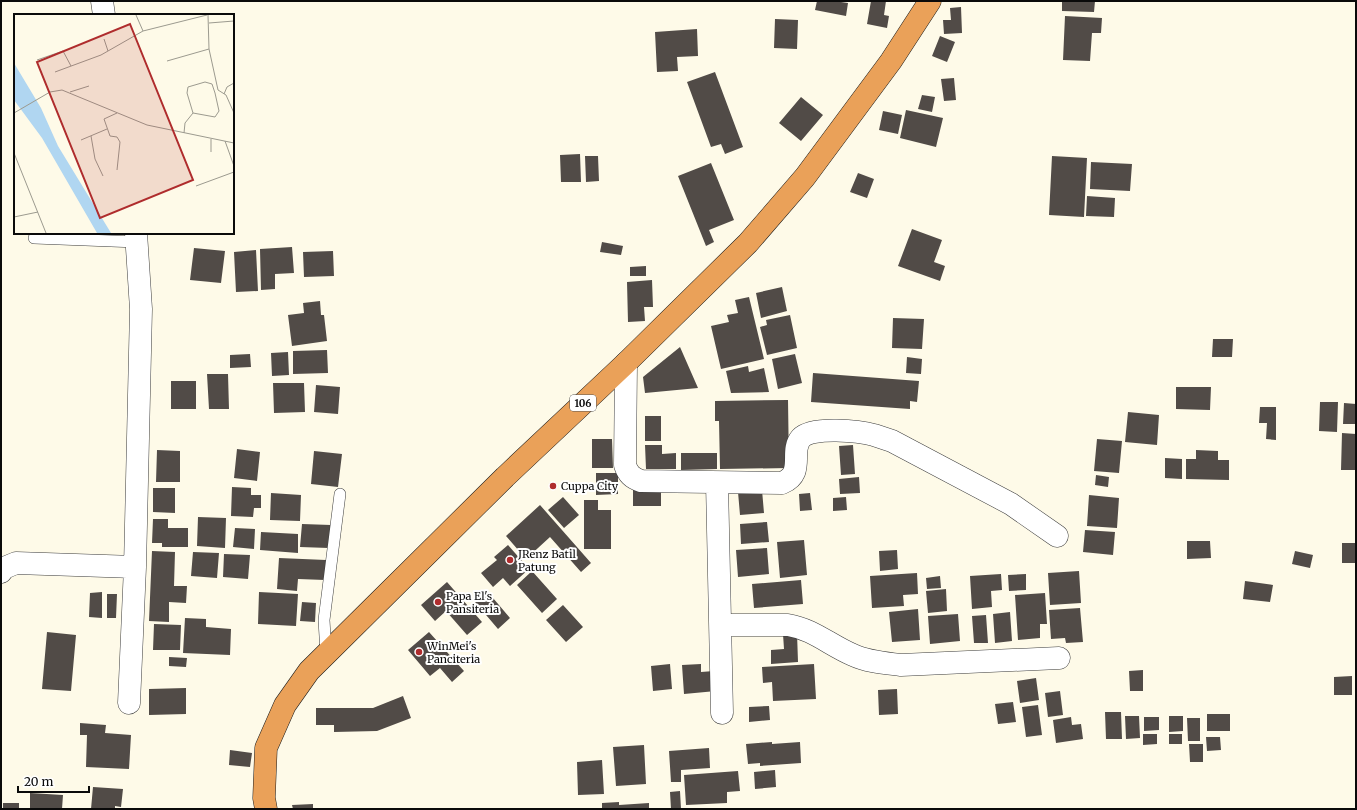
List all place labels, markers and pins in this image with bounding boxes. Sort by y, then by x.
place label: Cuppa City [561,479,619,493]
marker: Cuppa City [548,481,558,491]
place label: JRenz Batil Patung [517,547,577,574]
marker: JRenz Batil Patung [505,555,515,565]
place label: Papa El's Pansiteria [446,589,499,616]
marker: Papa El's Pansiteria [433,597,443,607]
place label: WinMei's Panciteria [426,639,480,666]
marker: WinMei's Panciteria [414,647,424,657]

